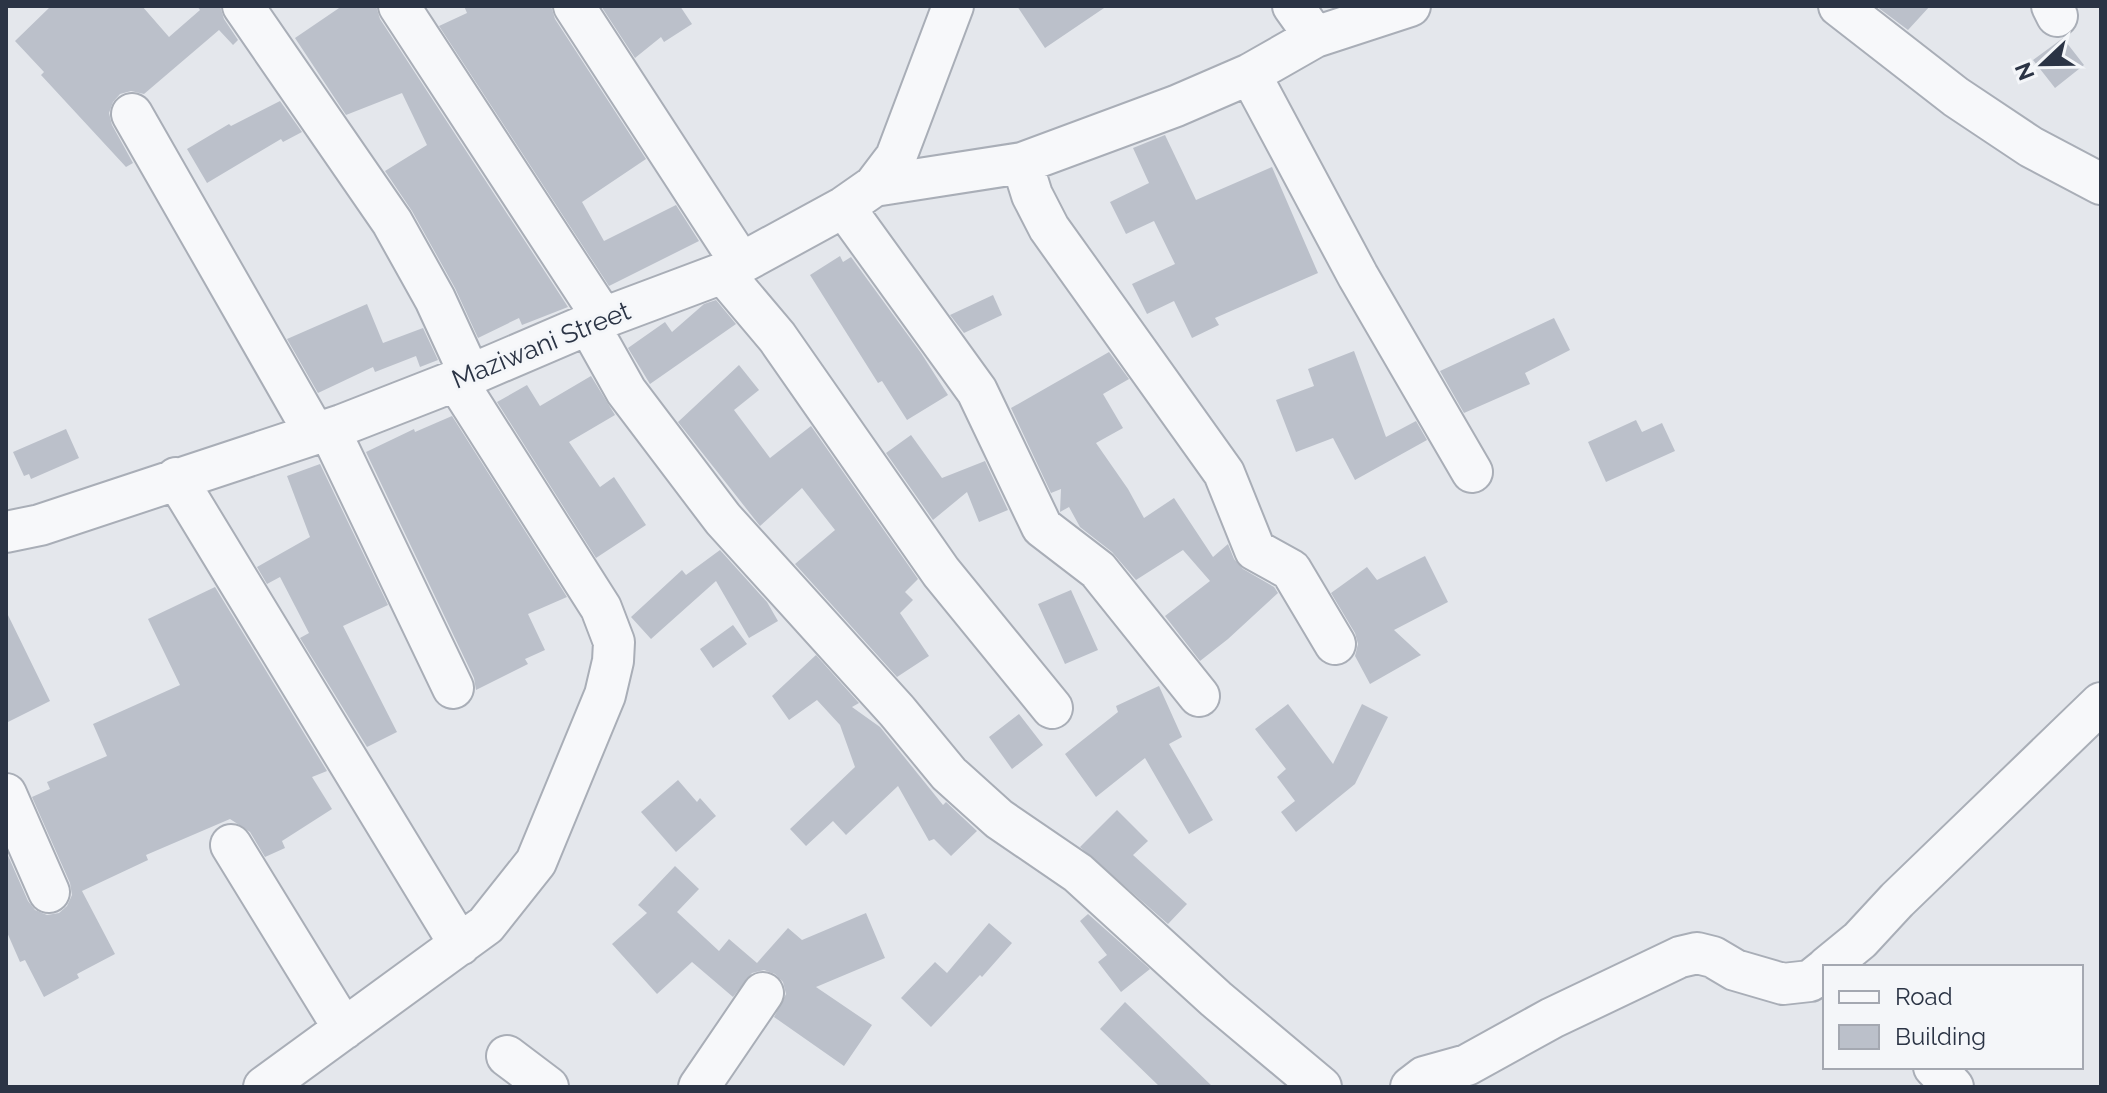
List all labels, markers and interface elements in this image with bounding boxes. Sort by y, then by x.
north arrow [2003,24,2083,104]
text: N [2009,59,2040,84]
street label: Maziwani Street [447,295,635,394]
legend [1823,965,2083,1069]
text: Road [1895,982,1953,1011]
text: Building [1895,1022,1986,1051]

